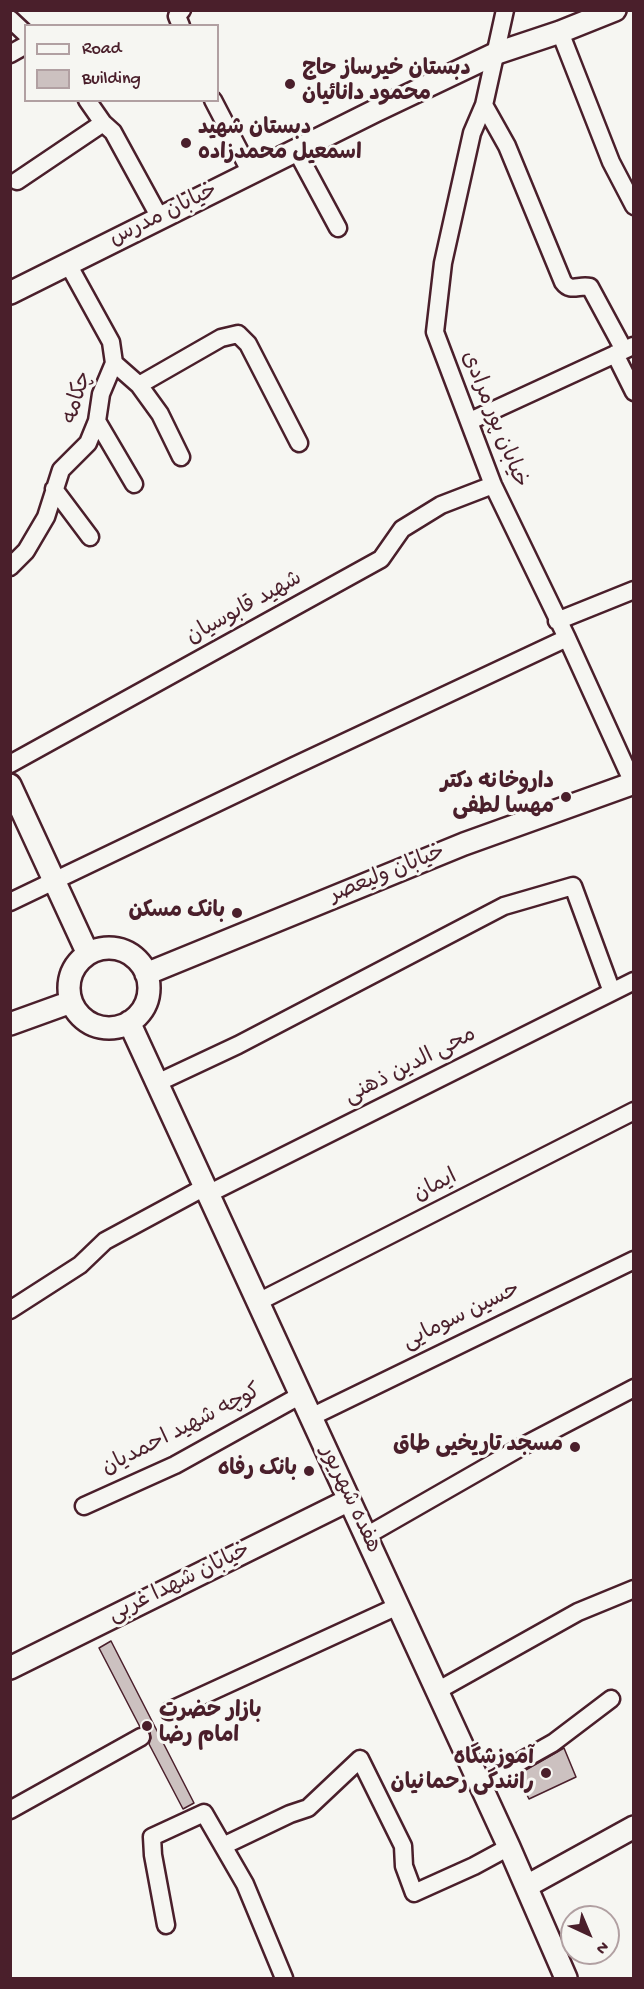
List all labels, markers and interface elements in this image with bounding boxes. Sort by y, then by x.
legend [24,24,219,102]
text: Road [82,39,121,60]
place label: دبستان خیرساز حاج محمود دانائیان [302,58,471,110]
text: Building [82,69,141,90]
marker: دبستان خیرساز حاج محمود دانائیان [283,77,297,91]
place label: دبستان شهید اسمعیل محمدزاده [198,117,362,168]
marker: دبستان شهید اسمعیل محمدزاده [179,136,193,150]
street label: خیابان مدرس [106,179,222,253]
street label: خیابان پور مرادی [454,348,532,492]
street label: چکامه [59,369,99,427]
street label: شهید قابوسیان [183,566,307,652]
place label: داروخانه دکتر مهسا لطفی [441,771,554,822]
marker: داروخانه دکتر مهسا لطفی [559,790,573,804]
street label: خیابان ولیعصر [327,840,449,910]
place label: بانک مسکن [129,900,225,926]
marker: بانک مسکن [230,906,244,920]
street label: محی الدین ذهنی [341,1023,481,1111]
street label: ایمان [410,1165,462,1209]
street label: حسین سومایی [399,1277,525,1357]
street label: کوچه شهید احمدیان [98,1379,266,1483]
place label: مسجد تاریخیی طاق [393,1434,563,1460]
marker: مسجد تاریخیی طاق [568,1440,582,1454]
street label: هفده شهریور [313,1442,385,1558]
place label: بانک رفاه [218,1458,297,1484]
marker: بانک رفاه [302,1464,316,1478]
street label: خیابان شهدا غربی [105,1538,255,1630]
place label: بازار حضرت امام رضا [159,1700,262,1752]
marker: بازار حضرت امام رضا [140,1719,154,1733]
place label: آموزشگاه رانندگی رحمانیان [390,1747,534,1798]
marker: آموزشگاه رانندگی رحمانیان [539,1766,553,1780]
north arrow [560,1905,620,1965]
text: N [591,1936,612,1957]

